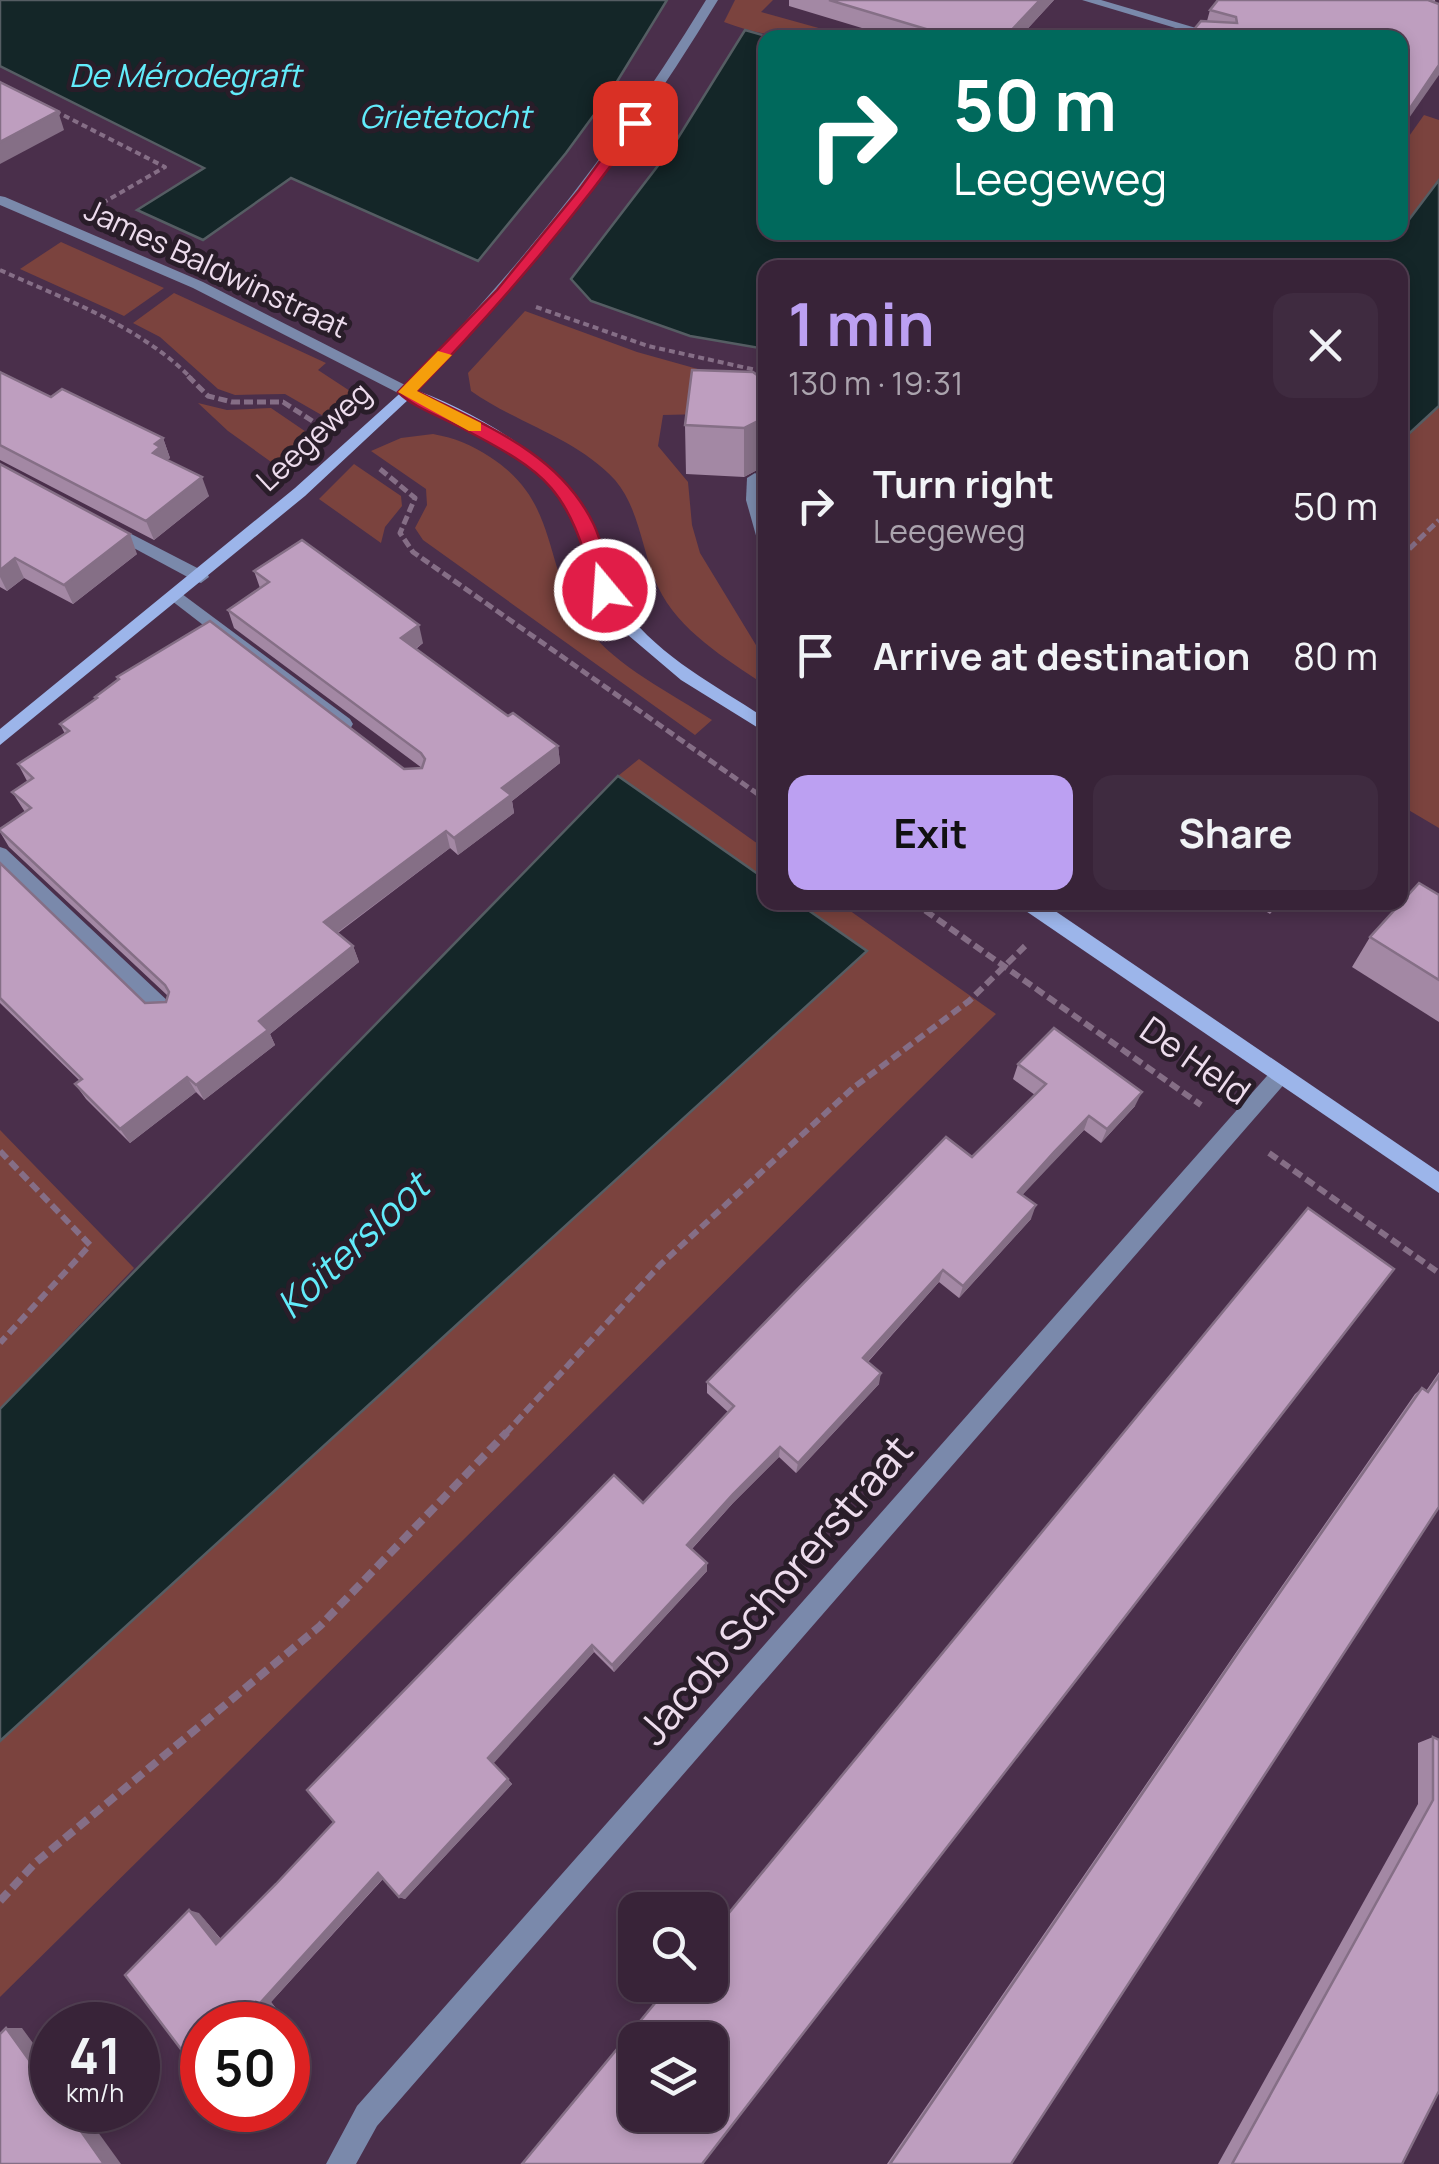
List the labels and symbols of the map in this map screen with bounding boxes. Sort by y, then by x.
water label: De Mérodegraft [69,53,304,97]
pin [593,81,678,166]
water label: Grietetocht [359,94,534,138]
street label: James Baldwinstraat [78,189,355,347]
street label: Leegeweg [247,372,379,500]
position arrow [553,538,657,642]
street label: De Held [1131,1005,1260,1115]
water label: Koitersloot [264,1158,442,1329]
street label: Jacob Schorerstraat [624,1422,925,1757]
speed limit sign: 50 [180,2002,310,2132]

